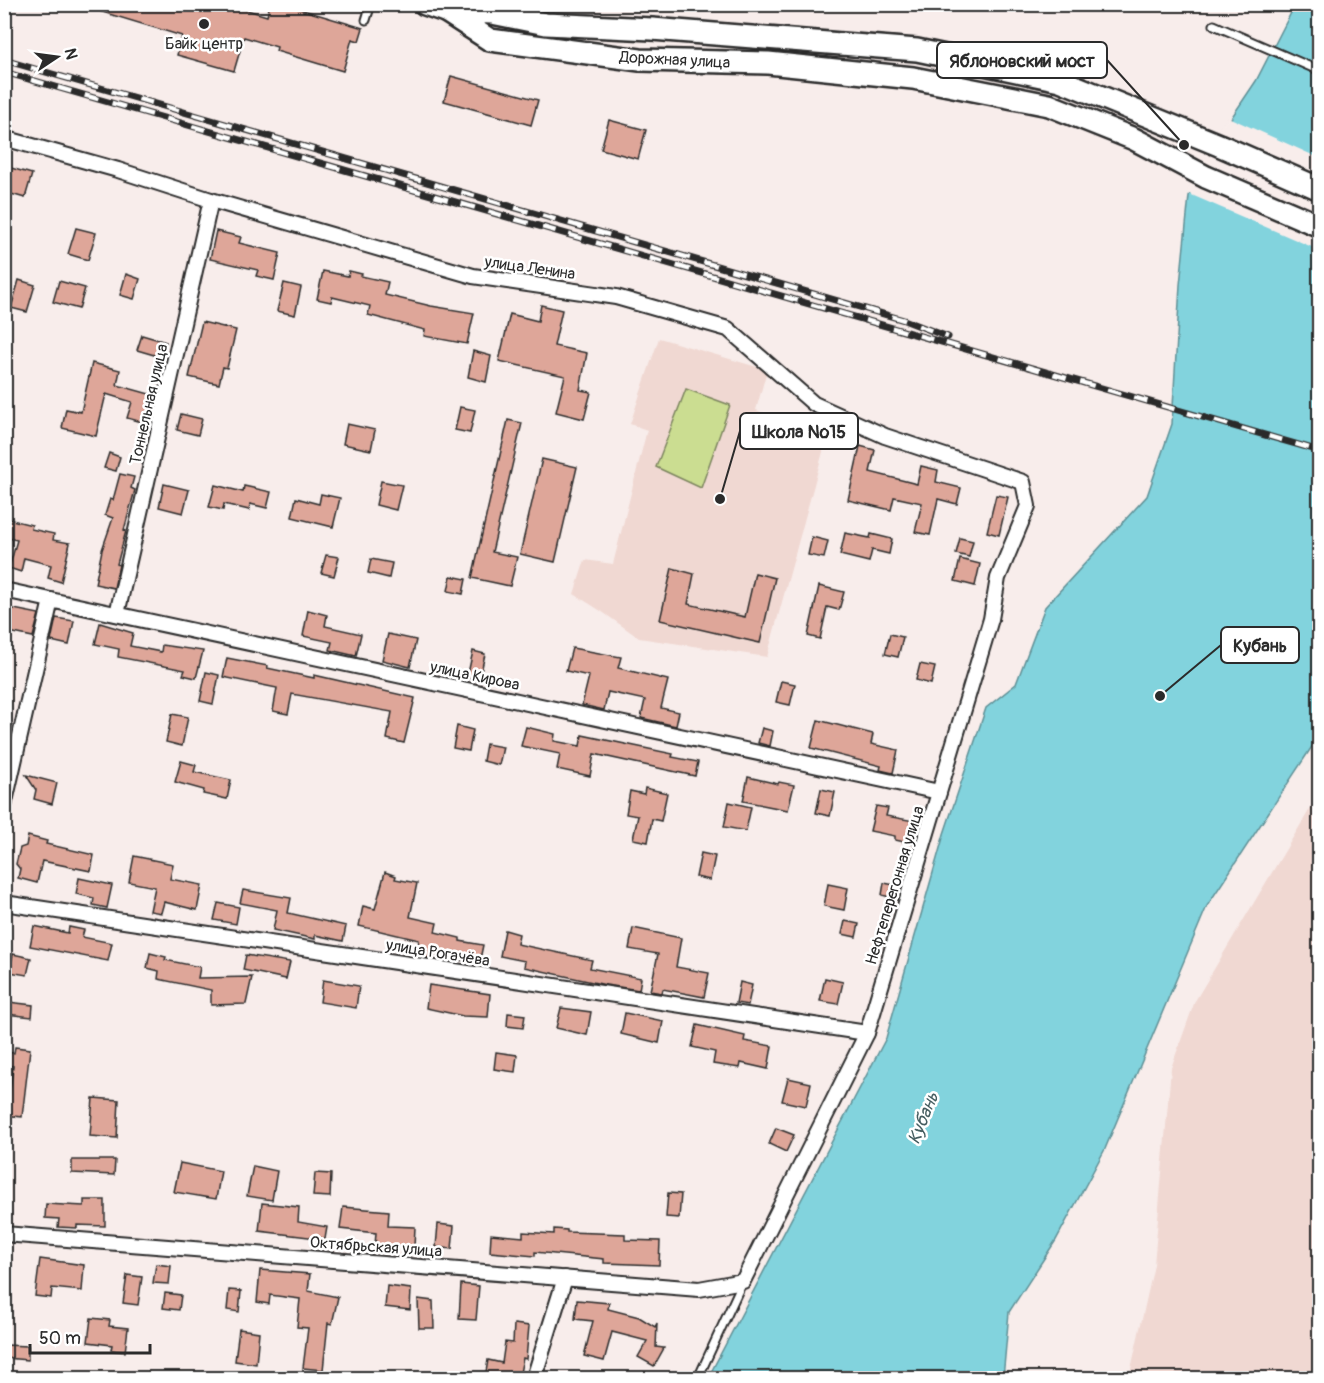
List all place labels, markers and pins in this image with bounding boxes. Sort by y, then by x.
marker: Байк центр [197,17,211,31]
place label: Байк центр [165,34,243,54]
callout: Яблоновский мост [937,42,1107,78]
callout: Школа №15 [740,413,858,449]
callout: Кубань [1221,627,1299,663]

